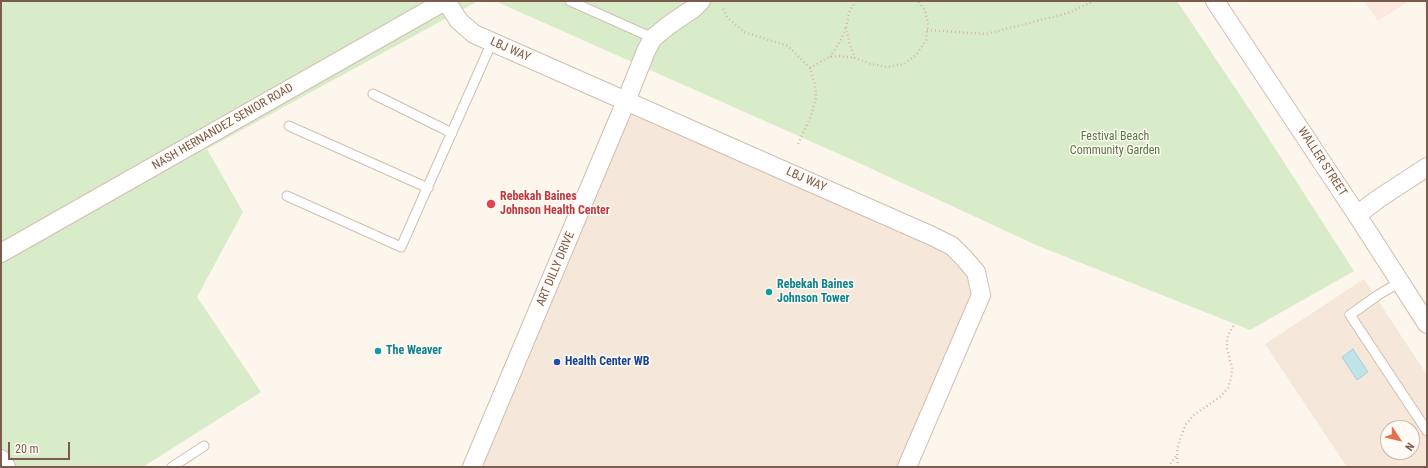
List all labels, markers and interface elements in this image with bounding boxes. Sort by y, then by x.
street label: LBJ WAY [488,35,532,65]
street label: NASH HERNANDEZ SENIOR ROAD [150,81,296,173]
street label: WALLER STREET [1294,125,1350,199]
park label: Festival Beach Community Garden [1070,130,1160,158]
street label: LBJ WAY [784,165,828,195]
place label: Rebekah Baines Johnson Health Center [500,190,610,218]
marker: Rebekah Baines Johnson Health Center [485,198,497,210]
street label: ART DILLY DRIVE [534,230,578,308]
place label: Rebekah Baines Johnson Tower [777,278,854,306]
marker: Rebekah Baines Johnson Tower [764,287,774,297]
place label: The Weaver [386,344,442,358]
marker: The Weaver [373,346,383,356]
place label: Health Center WB [565,355,650,369]
marker: Health Center WB [552,357,562,367]
north arrow [1380,420,1420,460]
scale bar [10,434,72,460]
text: N [1402,440,1417,453]
text: 20 m [15,442,39,456]

